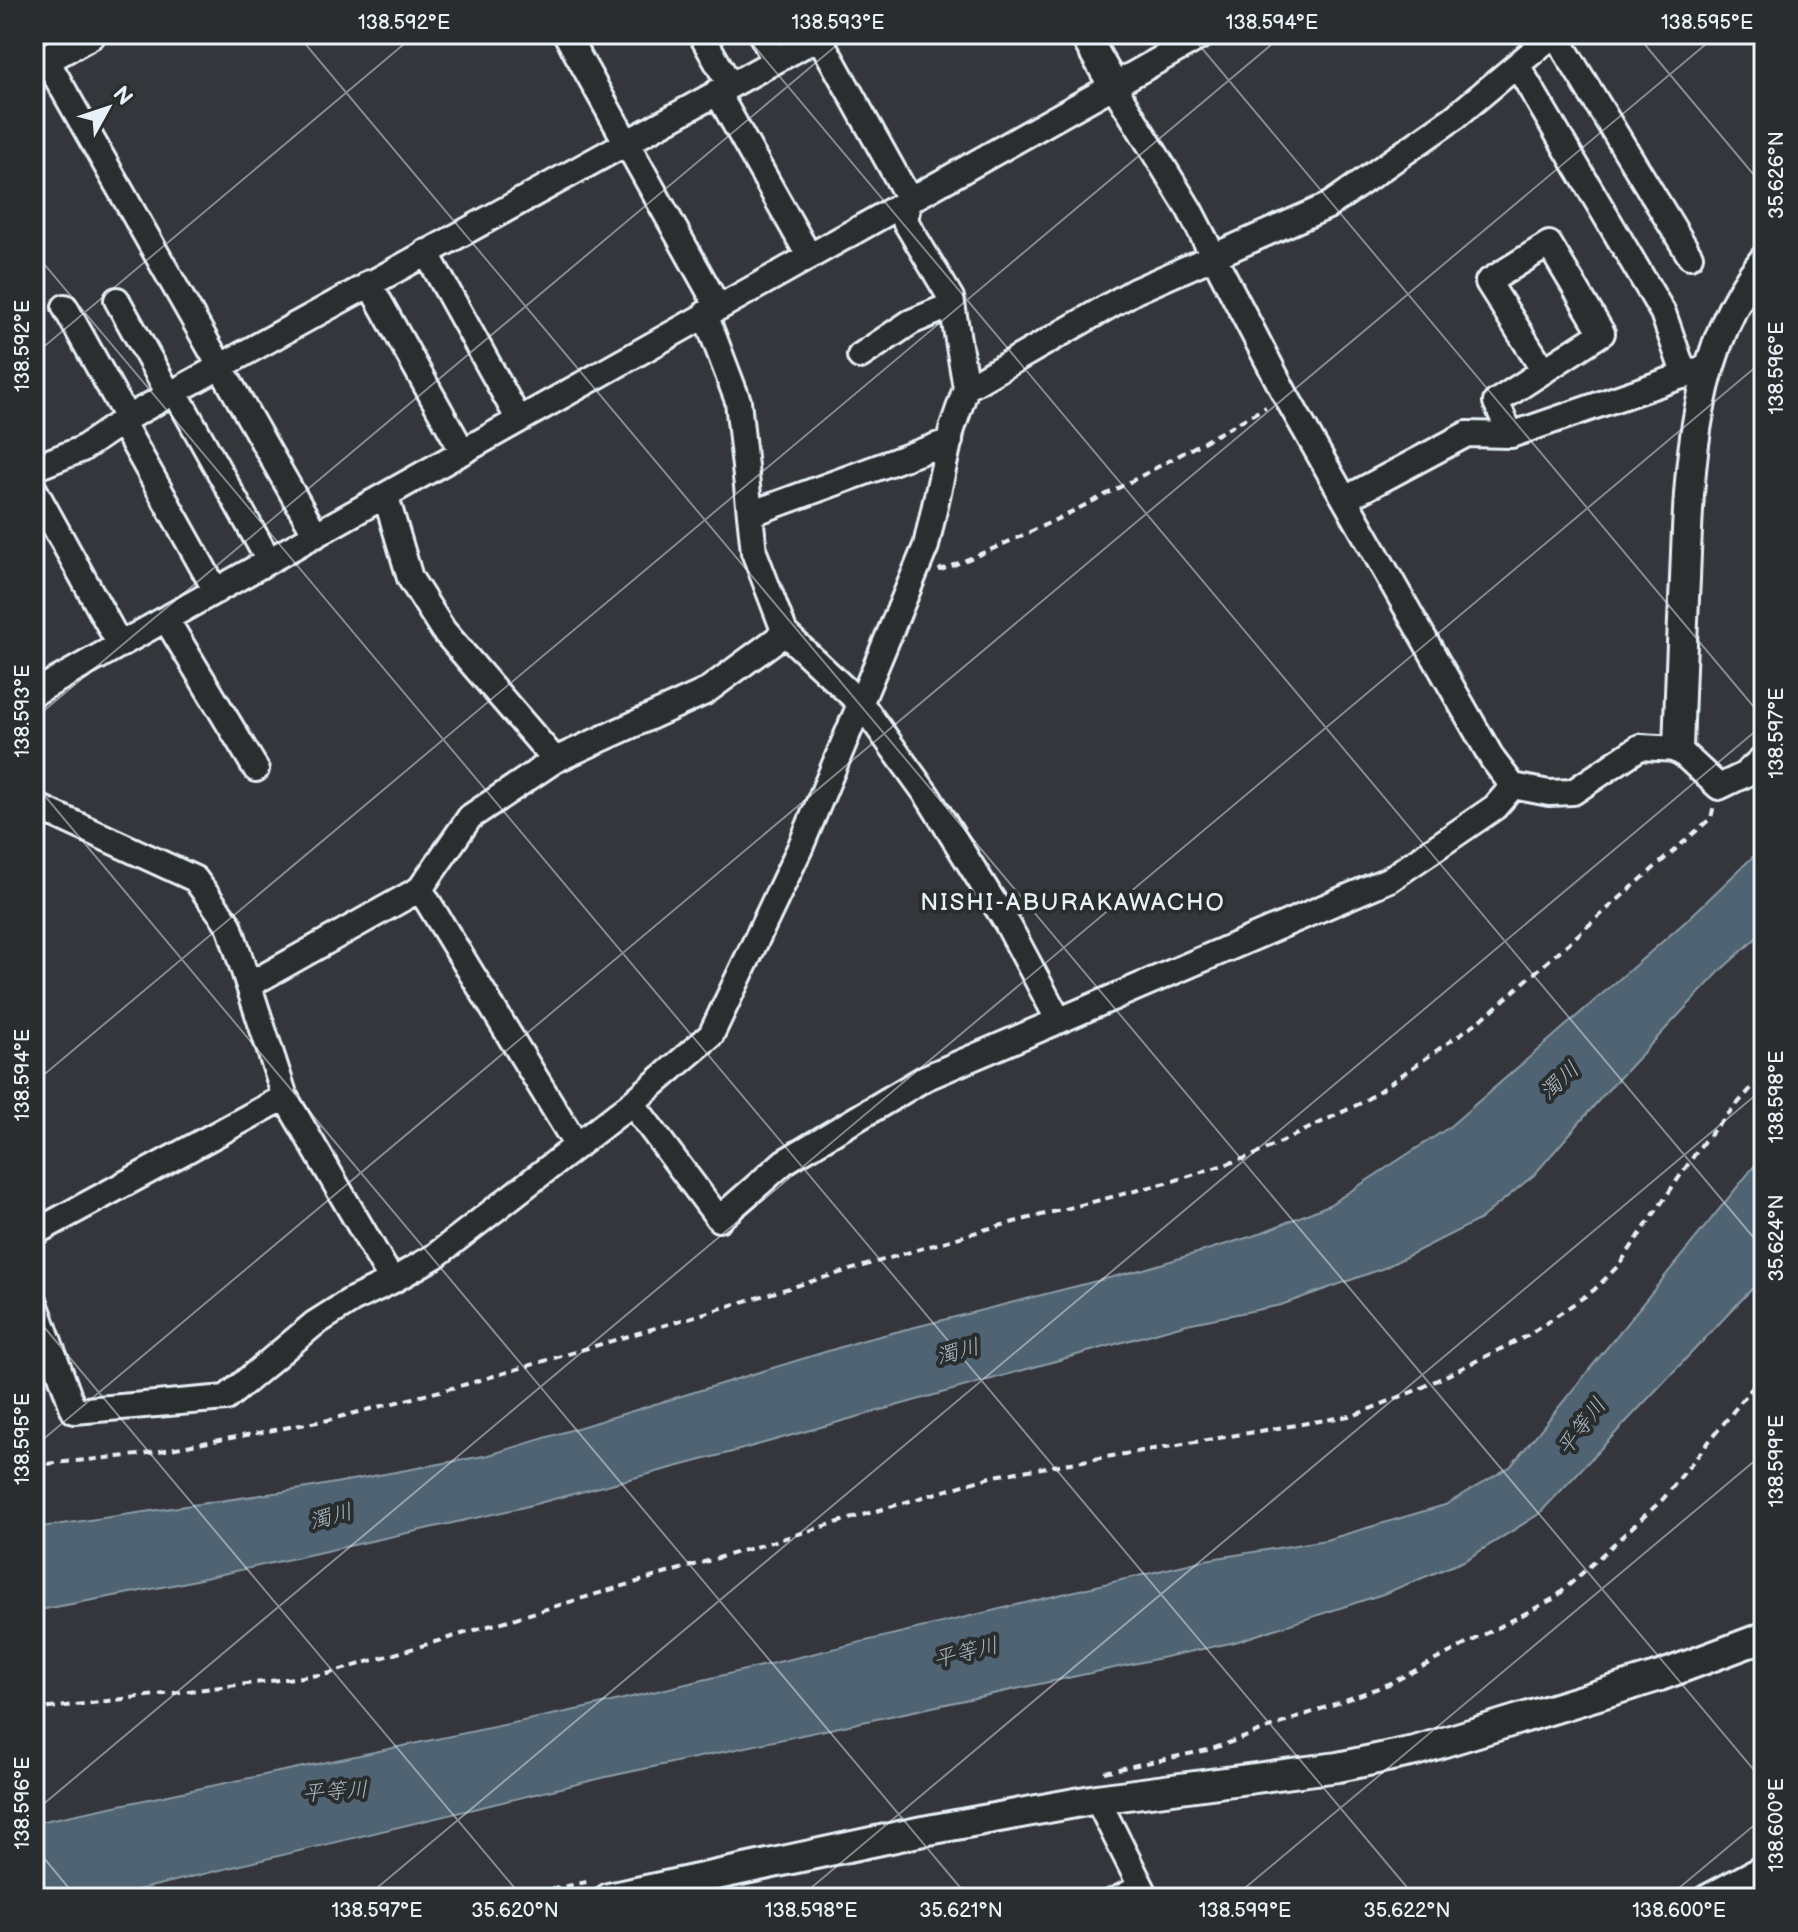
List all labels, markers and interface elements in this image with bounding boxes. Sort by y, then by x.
text: 138.592°E [358,11,450,35]
text: 138.593°E [792,11,884,35]
text: 138.594°E [1226,11,1318,35]
text: 138.595°E [1661,11,1753,35]
north arrow [68,68,148,148]
text: N [107,81,138,111]
text: 35.626°N [1765,131,1789,219]
text: 138.592°E [11,300,35,392]
text: 138.596°E [1765,322,1789,414]
text: 138.593°E [11,665,35,757]
text: 138.597°E [1765,688,1789,778]
district label: NISHI-ABURAKAWACHO [920,888,1226,917]
text: 138.594°E [11,1029,35,1121]
text: 138.598°E [1765,1051,1789,1143]
water label: 濁川 [1535,1056,1585,1106]
text: 35.624°N [1765,1194,1789,1282]
water label: 濁川 [933,1333,983,1371]
text: 138.595°E [11,1393,35,1485]
water label: 平等川 [1551,1393,1613,1461]
text: 138.599°E [1765,1415,1789,1507]
water label: 濁川 [306,1498,356,1536]
water label: 平等川 [931,1632,1001,1674]
text: 138.596°E [11,1757,35,1849]
water label: 平等川 [301,1776,369,1808]
text: 138.600°E [1765,1778,1789,1872]
text: 138.597°E [332,1899,422,1923]
text: 35.620°N [471,1899,559,1923]
text: 138.598°E [765,1899,857,1923]
text: 35.621°N [919,1899,1003,1923]
text: 138.599°E [1199,1899,1291,1923]
text: 35.622°N [1363,1899,1451,1923]
text: 138.600°E [1632,1899,1726,1923]

